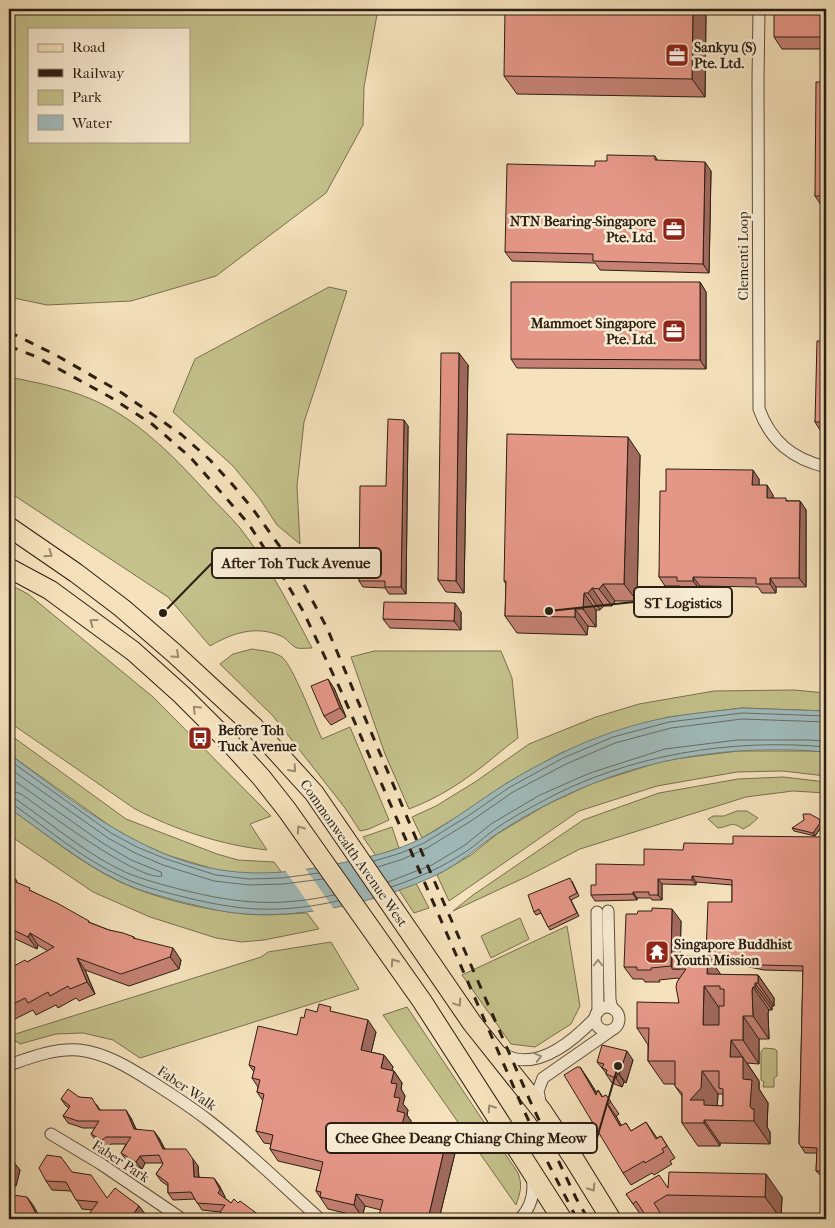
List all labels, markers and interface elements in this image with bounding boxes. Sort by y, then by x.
legend [28,28,190,142]
text: Road [72,38,106,56]
place label: Sankyu (S) Pte. Ltd. [694,39,757,72]
office icon: Sankyu (S) Pte. Ltd. [664,42,690,68]
text: Railway [72,64,125,82]
text: Park [72,88,102,106]
text: Water [71,114,112,132]
street label: Clementi Loop [735,211,752,301]
place label: NTN Bearing-Singapore Pte. Ltd. [510,213,656,246]
office icon: NTN Bearing-Singapore Pte. Ltd. [661,216,687,242]
place label: Mammoet Singapore Pte. Ltd. [530,315,656,348]
office icon: Mammoet Singapore Pte. Ltd. [661,318,687,344]
one-way arrow [43,548,53,557]
callout: After Toh Tuck Avenue [212,548,381,578]
text: After Toh Tuck Avenue [220,554,371,572]
callout: ST Logistics [634,587,732,617]
text: ST Logistics [644,594,722,612]
one-way arrow [90,620,99,628]
one-way arrow [171,649,180,658]
one-way arrow [192,706,201,715]
place label: Before Toh Tuck Avenue [217,722,297,755]
bus stop icon: Before Toh Tuck Avenue [187,725,213,751]
one-way arrow [287,763,296,772]
street label: Commonwealth Avenue West [296,776,411,930]
one-way arrow [297,825,306,835]
place label: Singapore Buddhist Youth Mission [673,936,793,969]
temple icon: Singapore Buddhist Youth Mission [644,939,670,965]
one-way arrow [391,958,400,967]
one-way arrow [593,959,603,966]
one-way arrow [452,998,462,1007]
one-way arrow [533,1053,542,1063]
street label: Faber Walk [154,1063,220,1115]
one-way arrow [487,1105,497,1114]
callout: Chee Ghee Deang Chiang Ching Meow [326,1123,597,1153]
text: Chee Ghee Deang Chiang Ching Meow [335,1129,588,1147]
street label: Faber Park [89,1137,153,1187]
one-way arrow [585,1183,595,1192]

